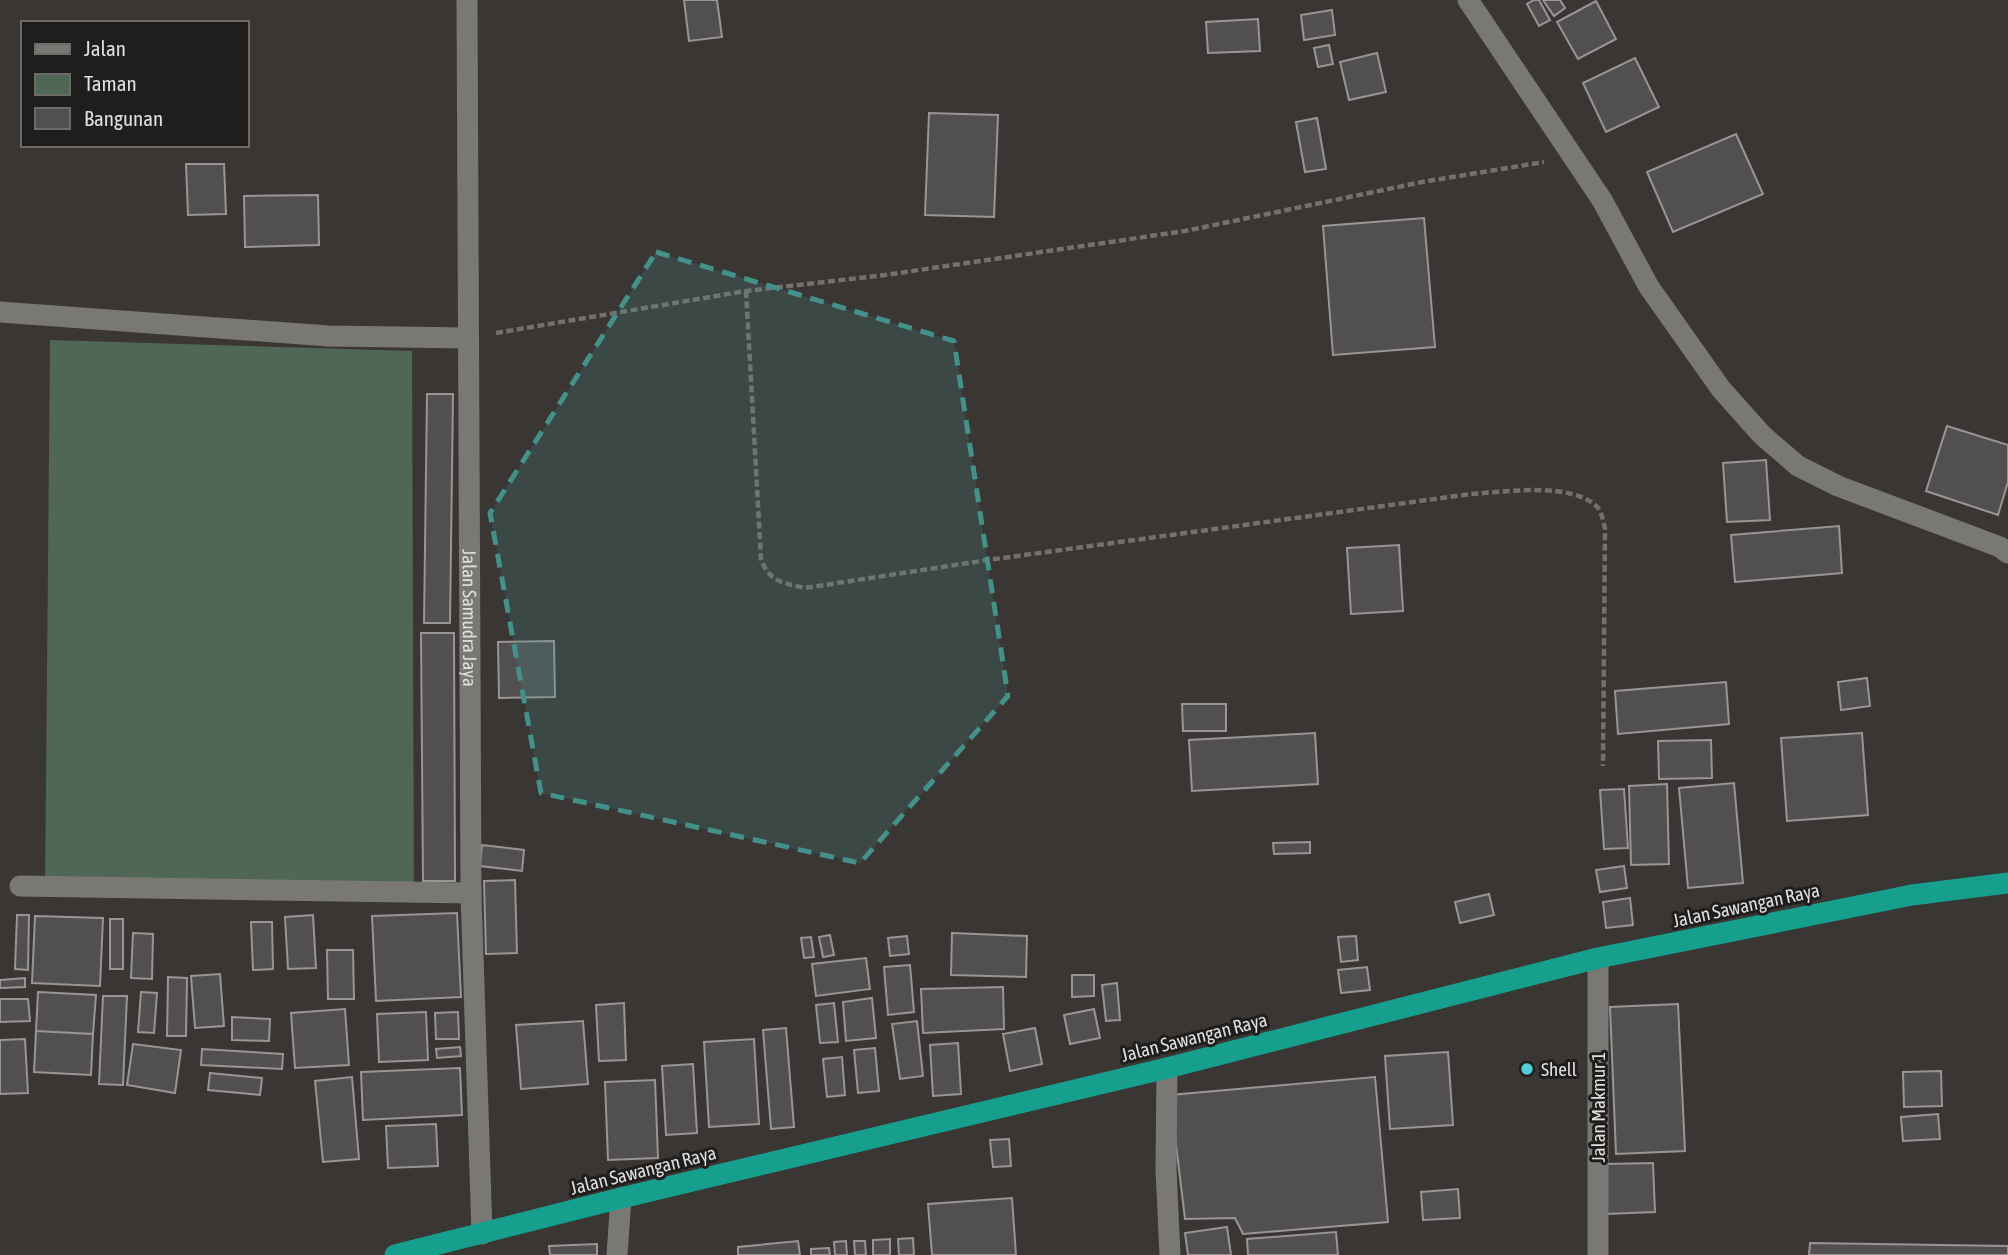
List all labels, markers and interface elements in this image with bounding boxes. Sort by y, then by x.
legend [21,21,248,147]
text: Jalan [84,36,126,60]
text: Taman [84,71,137,95]
text: Bangunan [84,106,163,130]
street label: Jalan Samudra Jaya [458,549,481,687]
street label: Jalan Sawangan Raya [1670,879,1822,931]
street label: Jalan Sawangan Raya [1119,1008,1269,1066]
street label: Jalan Makmur 1 [1587,1052,1609,1162]
place label: Shell [1541,1058,1577,1080]
marker: Shell [1519,1061,1535,1077]
street label: Jalan Sawangan Raya [568,1141,718,1199]

